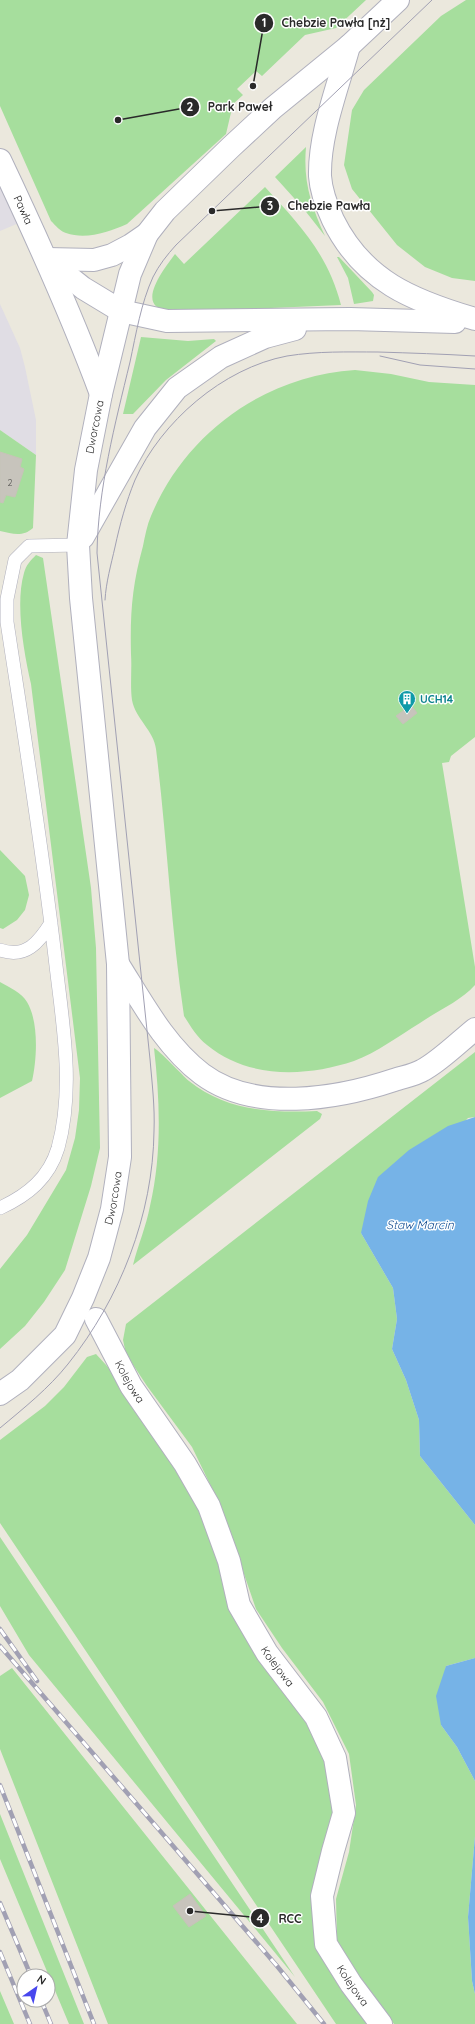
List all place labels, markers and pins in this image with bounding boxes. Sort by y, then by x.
callout: Chebzie Pawła [nż] [254,11,399,35]
callout: Park Paweł [180,95,280,119]
callout: Chebzie Pawła [260,194,378,218]
building icon: UCH14 [397,689,417,714]
place label: UCH14 [420,692,454,706]
callout: RCC [250,1906,309,1930]

